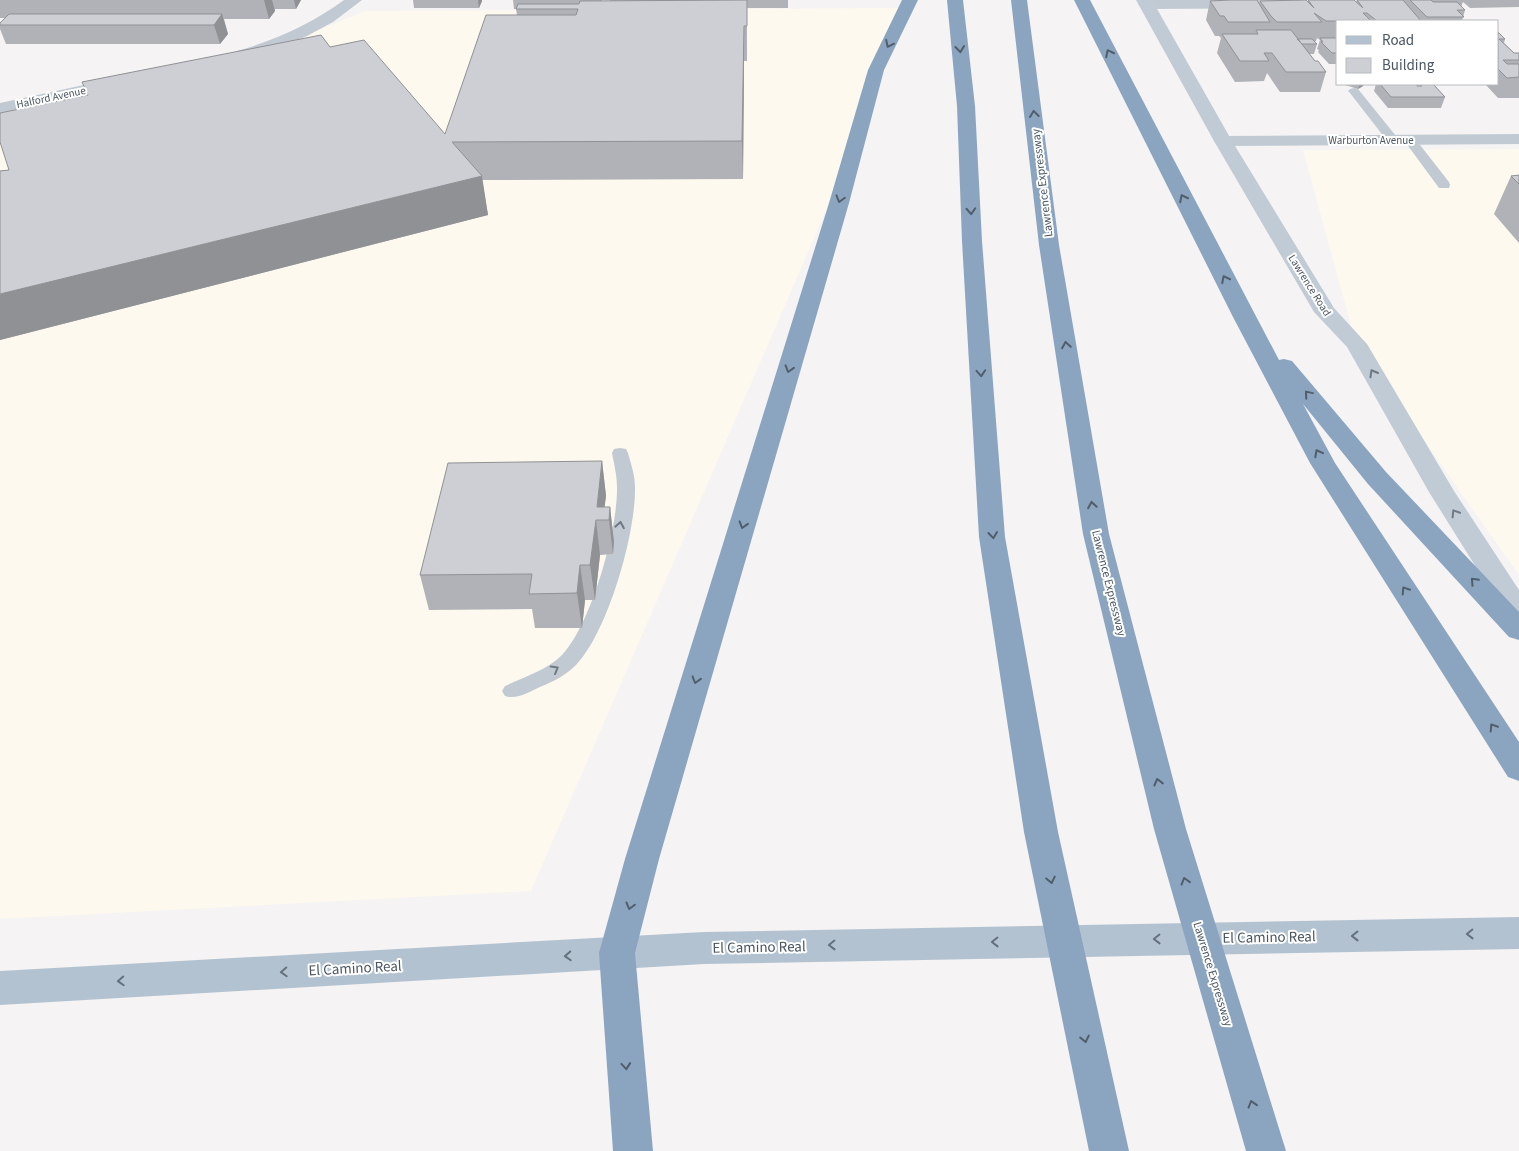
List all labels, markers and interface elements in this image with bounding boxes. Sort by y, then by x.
legend [1336,20,1499,85]
text: Road [1382,30,1414,51]
one-way arrow [885,39,895,48]
one-way arrow [954,45,965,53]
one-way arrow [1105,49,1115,58]
text: Building [1382,55,1435,76]
street label: Halford Avenue [15,83,88,112]
one-way arrow [1029,110,1040,118]
street label: Lawrence Expressway [1027,128,1058,238]
street label: Warburton Avenue [1328,133,1414,148]
one-way arrow [835,194,846,203]
one-way arrow [1179,194,1189,203]
one-way arrow [965,207,976,215]
street label: Lawrence Road [1285,252,1334,319]
one-way arrow [1221,276,1231,285]
one-way arrow [1061,340,1071,349]
one-way arrow [785,364,795,373]
one-way arrow [976,369,987,377]
one-way arrow [1369,369,1379,378]
one-way arrow [1304,391,1313,400]
one-way arrow [1314,449,1324,458]
one-way arrow [1087,501,1097,509]
one-way arrow [1452,509,1462,518]
one-way arrow [738,520,748,528]
one-way arrow [614,521,624,530]
street label: Lawrence Expressway [1087,528,1130,638]
one-way arrow [987,531,998,539]
one-way arrow [1471,578,1480,587]
one-way arrow [1402,587,1411,596]
one-way arrow [550,666,559,676]
one-way arrow [692,676,702,684]
one-way arrow [1489,723,1499,732]
one-way arrow [1153,778,1164,787]
one-way arrow [1046,875,1056,884]
one-way arrow [1181,878,1191,886]
one-way arrow [625,901,635,910]
street label: Lawrence Expressway [1188,920,1237,1029]
street label: El Camino Real [1222,926,1316,949]
one-way arrow [1466,929,1474,939]
one-way arrow [1350,931,1358,941]
one-way arrow [1153,934,1160,944]
street label: El Camino Real [712,936,806,959]
one-way arrow [990,937,998,947]
one-way arrow [828,940,836,950]
one-way arrow [564,950,572,961]
street label: El Camino Real [308,956,402,981]
one-way arrow [279,967,287,978]
one-way arrow [117,976,125,987]
one-way arrow [1079,1034,1090,1043]
one-way arrow [620,1063,631,1071]
one-way arrow [1247,1101,1257,1109]

